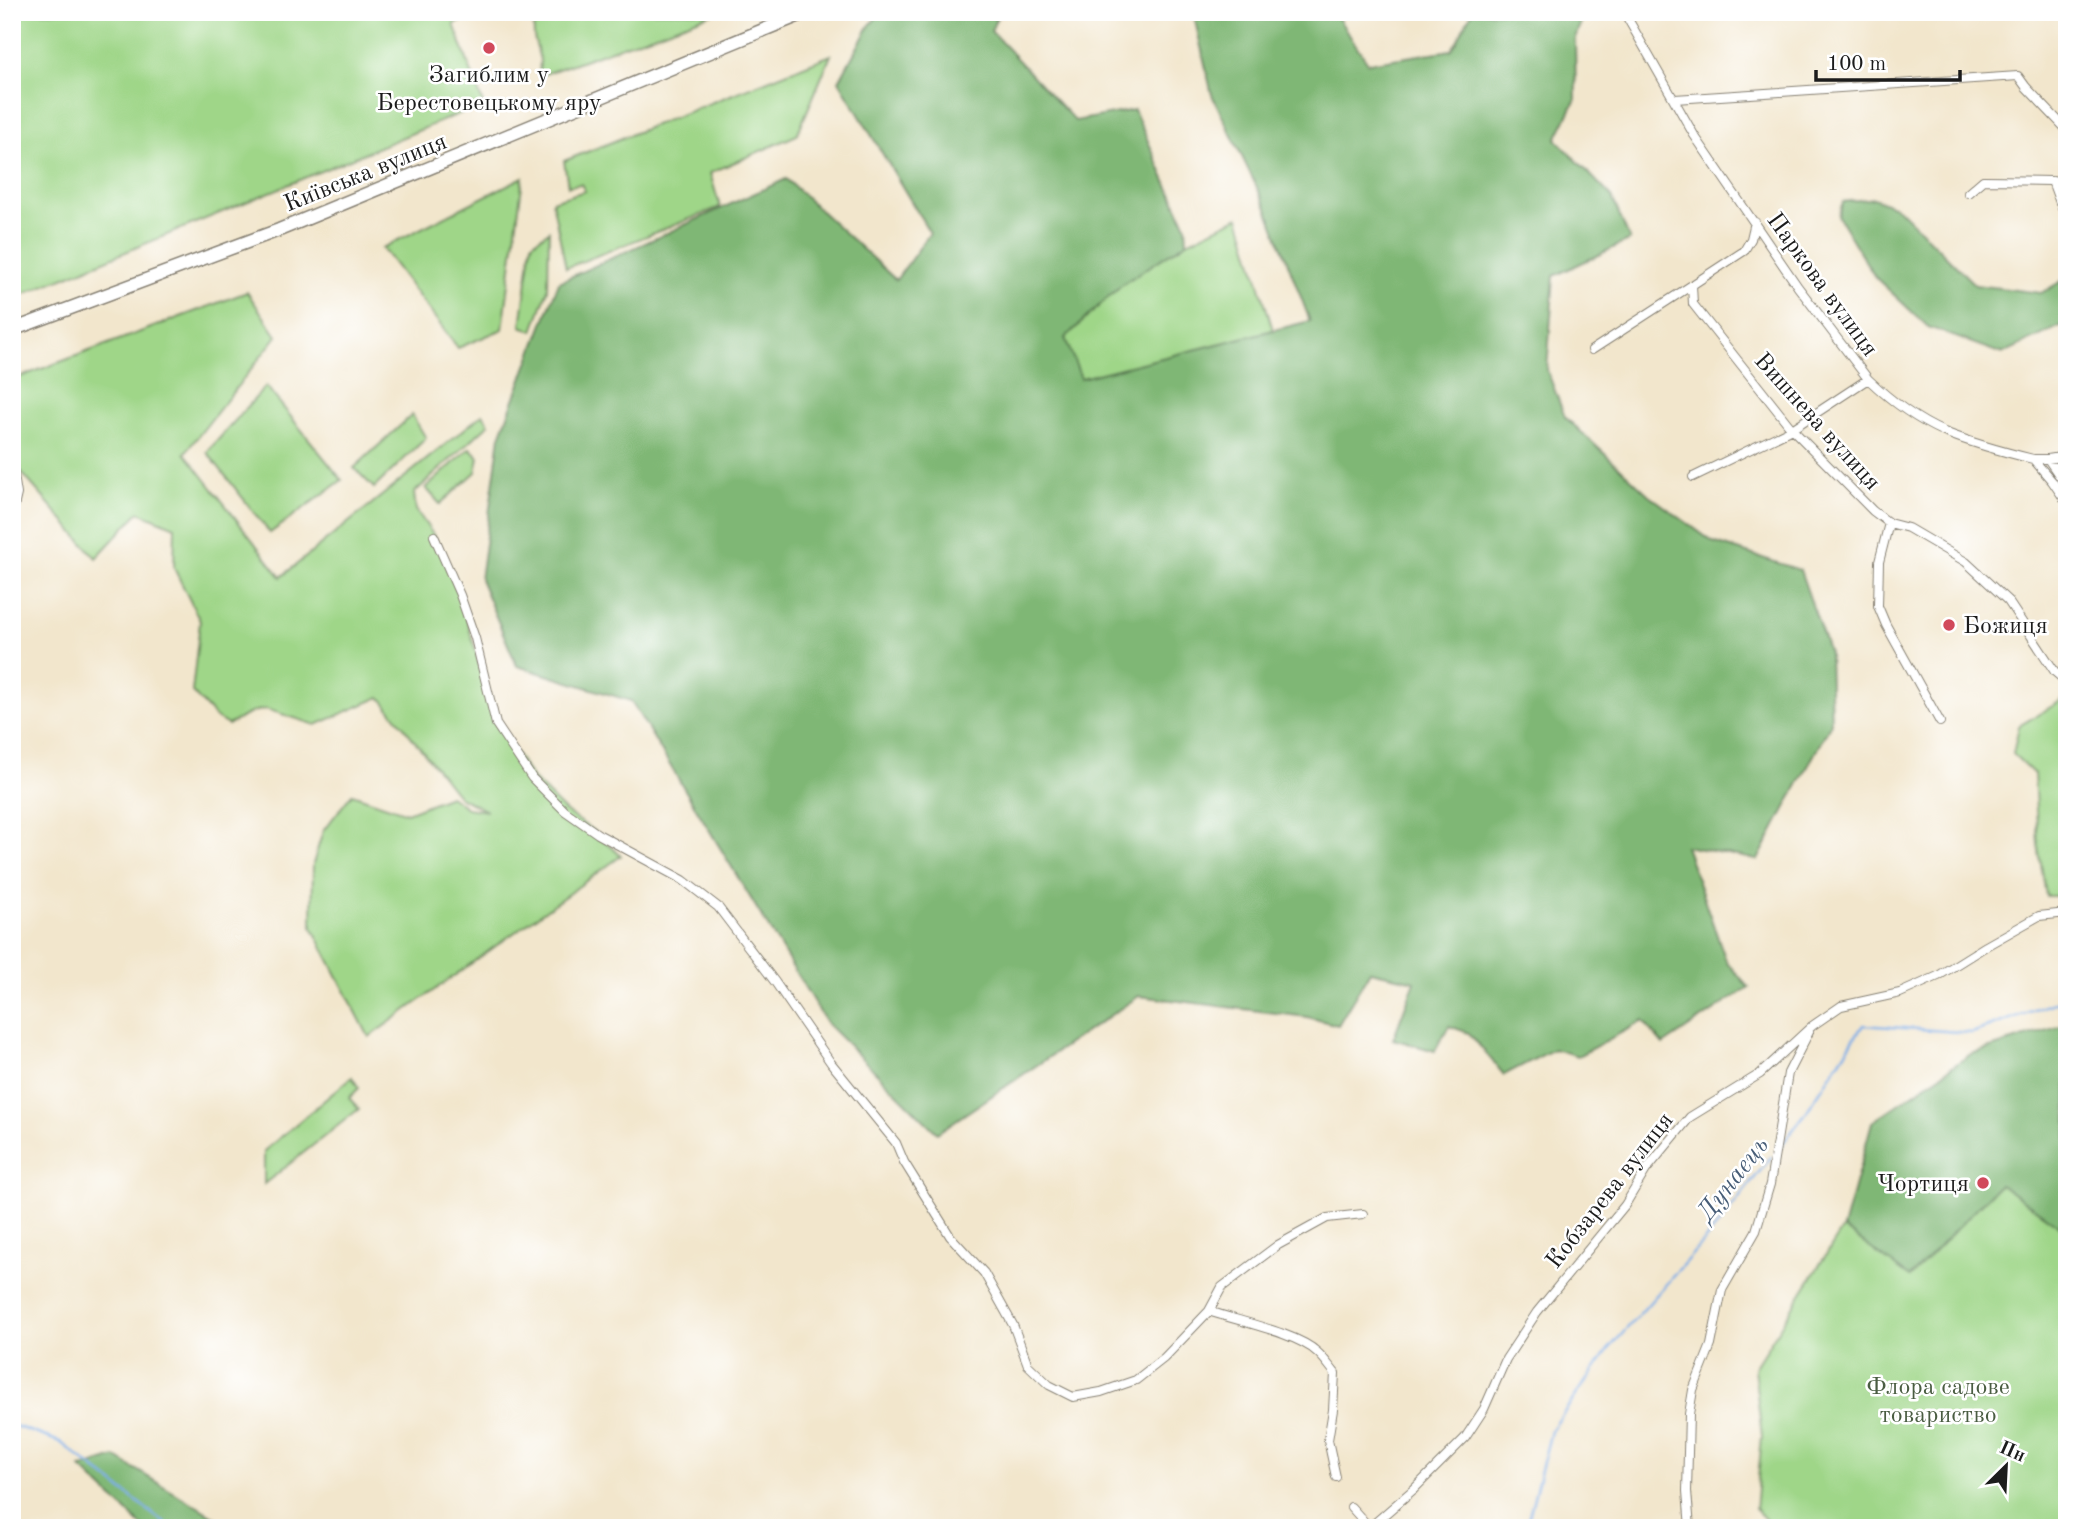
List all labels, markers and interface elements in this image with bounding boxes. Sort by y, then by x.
scale bar [1816,38,1960,82]
marker: Загиблим у Берестовецькому яру [481,40,497,56]
text: 100 m [1827,54,1886,75]
place label: Загиблим у Берестовецькому яру [376,64,602,116]
street label: Київська вулиця [281,130,451,217]
street label: Паркова вулиця [1761,209,1881,361]
street label: Вишнева вулиця [1749,349,1884,496]
place label: Божиця [1963,615,2048,639]
marker: Божиця [1941,617,1957,633]
street label: Кобзарева вулиця [1542,1109,1679,1274]
water label: Дунаець [1691,1132,1774,1228]
place label: Чортиця [1877,1173,1969,1197]
marker: Чортиця [1975,1175,1991,1191]
park label: Флора садове товариство [1866,1376,2010,1428]
north arrow [1970,1432,2040,1502]
text: Пн [1996,1439,2028,1467]

